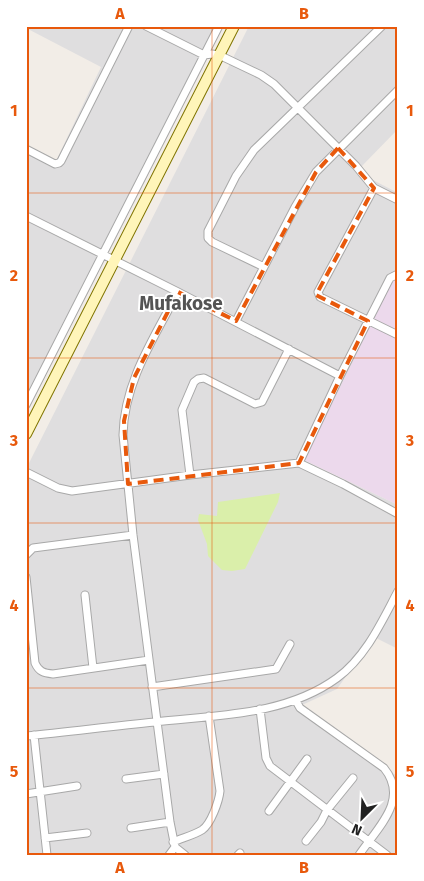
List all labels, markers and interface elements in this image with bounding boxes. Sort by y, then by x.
text: A [114,4,125,23]
text: B [299,4,309,23]
text: 1 [10,101,18,120]
text: 1 [406,101,414,120]
text: 2 [10,266,18,285]
text: 2 [406,266,414,285]
district label: Mufakose [139,292,223,315]
text: 3 [9,431,18,450]
text: 3 [405,431,414,450]
text: 4 [9,596,19,615]
text: 4 [405,596,415,615]
text: 5 [10,762,19,781]
text: 5 [406,762,415,781]
north arrow [336,794,386,844]
text: N [349,820,365,839]
text: A [114,858,125,877]
text: B [299,858,309,877]

